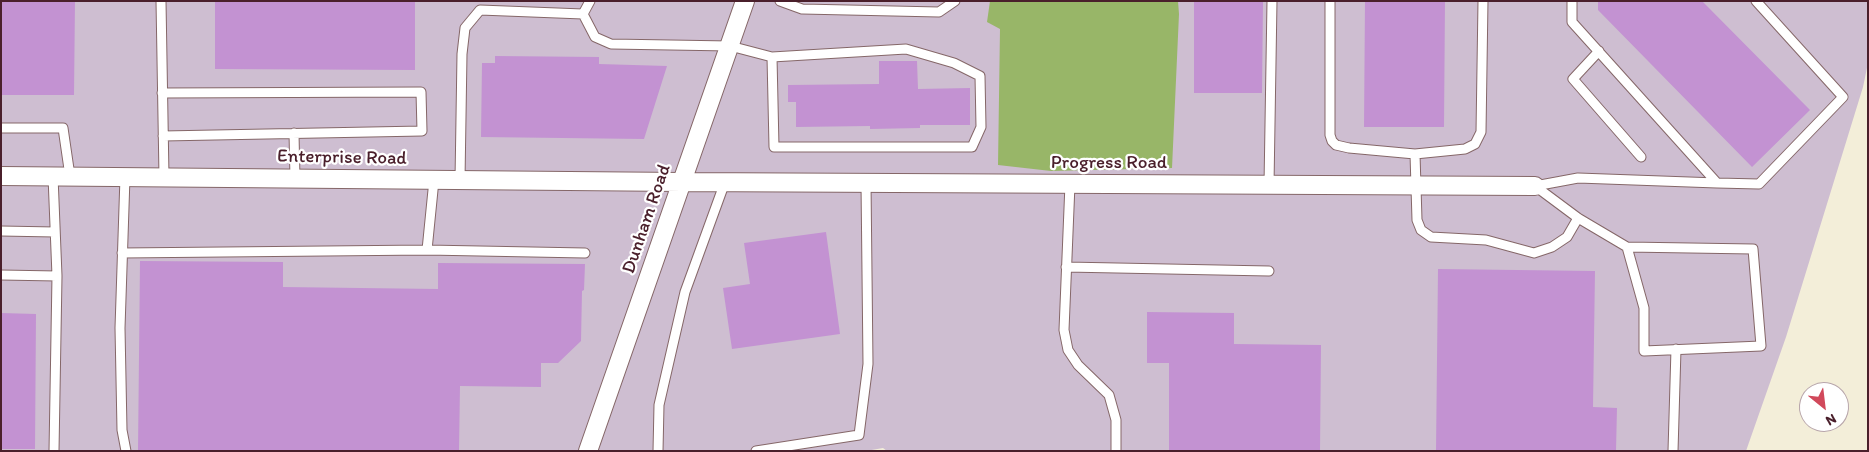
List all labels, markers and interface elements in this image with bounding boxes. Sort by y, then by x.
street label: Enterprise Road [277,145,407,171]
street label: Progress Road [1051,152,1167,174]
street label: Dunham Road [618,161,676,277]
north arrow [1799,382,1849,432]
text: N [1823,410,1839,429]

